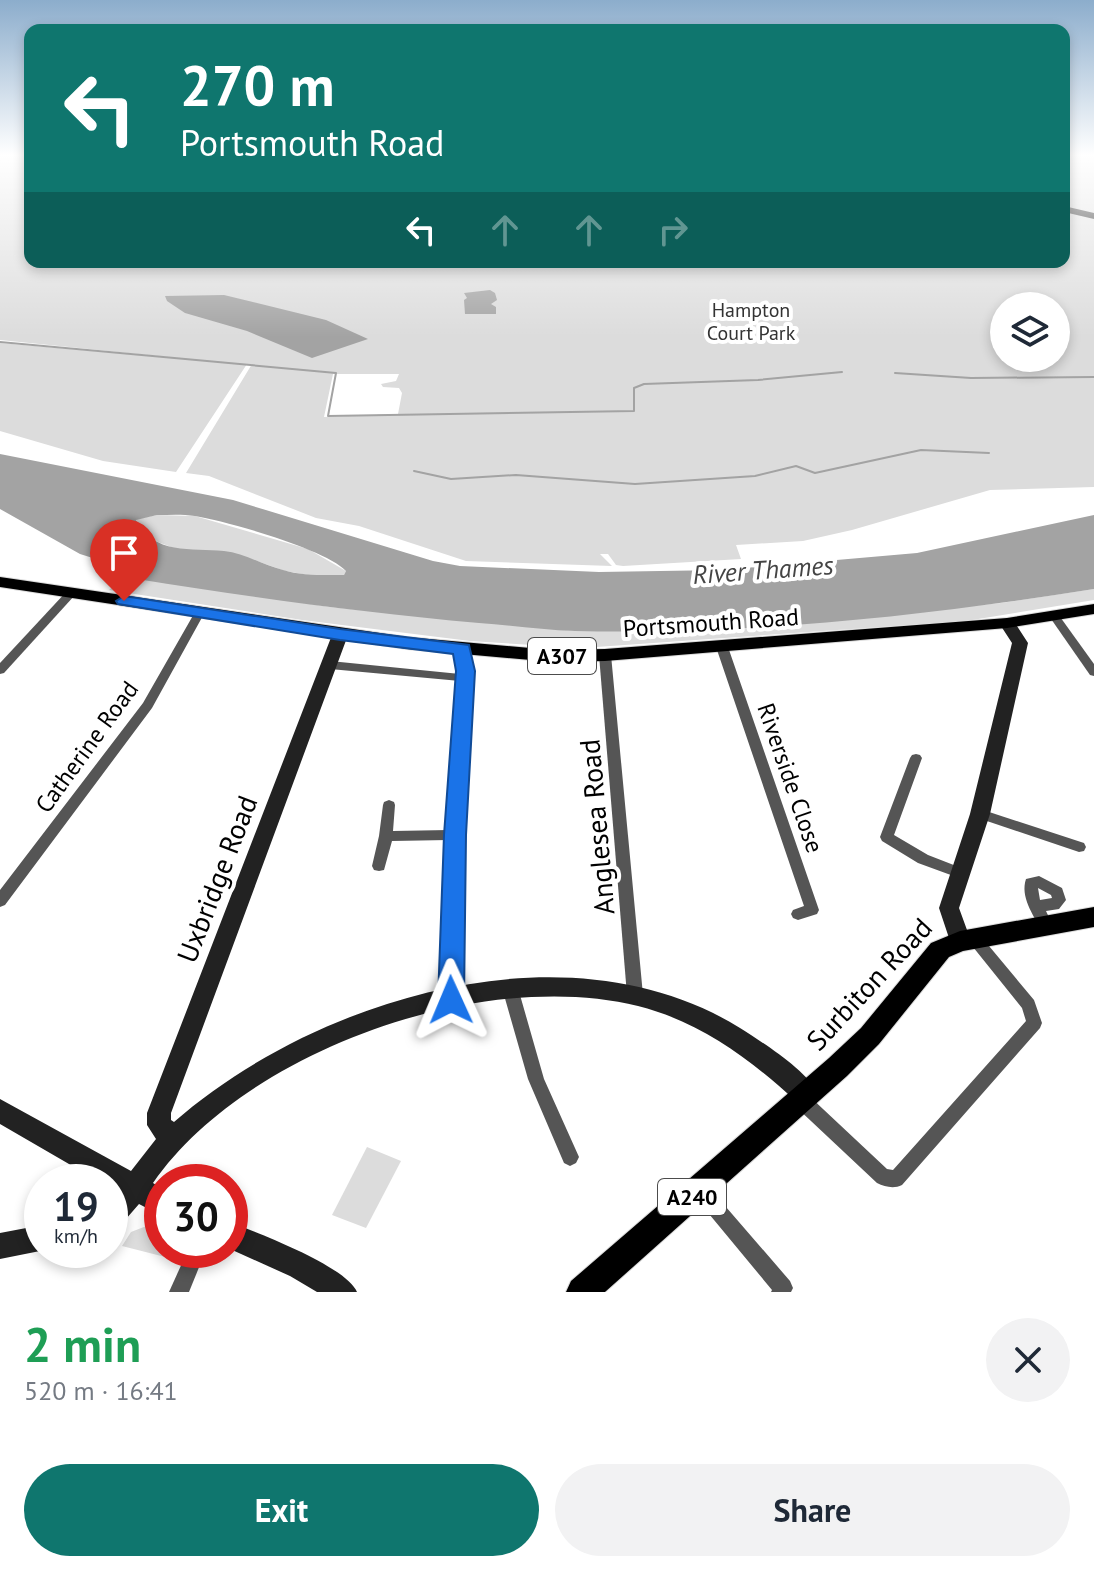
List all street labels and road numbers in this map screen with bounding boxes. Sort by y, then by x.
street label: Portsmouth Road [622,601,800,644]
road number: A307 [528,638,596,674]
street label: Catherine Road [28,675,145,819]
street label: Riverside Close [750,699,831,857]
street label: Anglesea Road [570,738,623,916]
street label: Uxbridge Road [168,790,265,968]
street label: Surbiton Road [798,909,940,1058]
road number: A240 [658,1179,726,1215]

